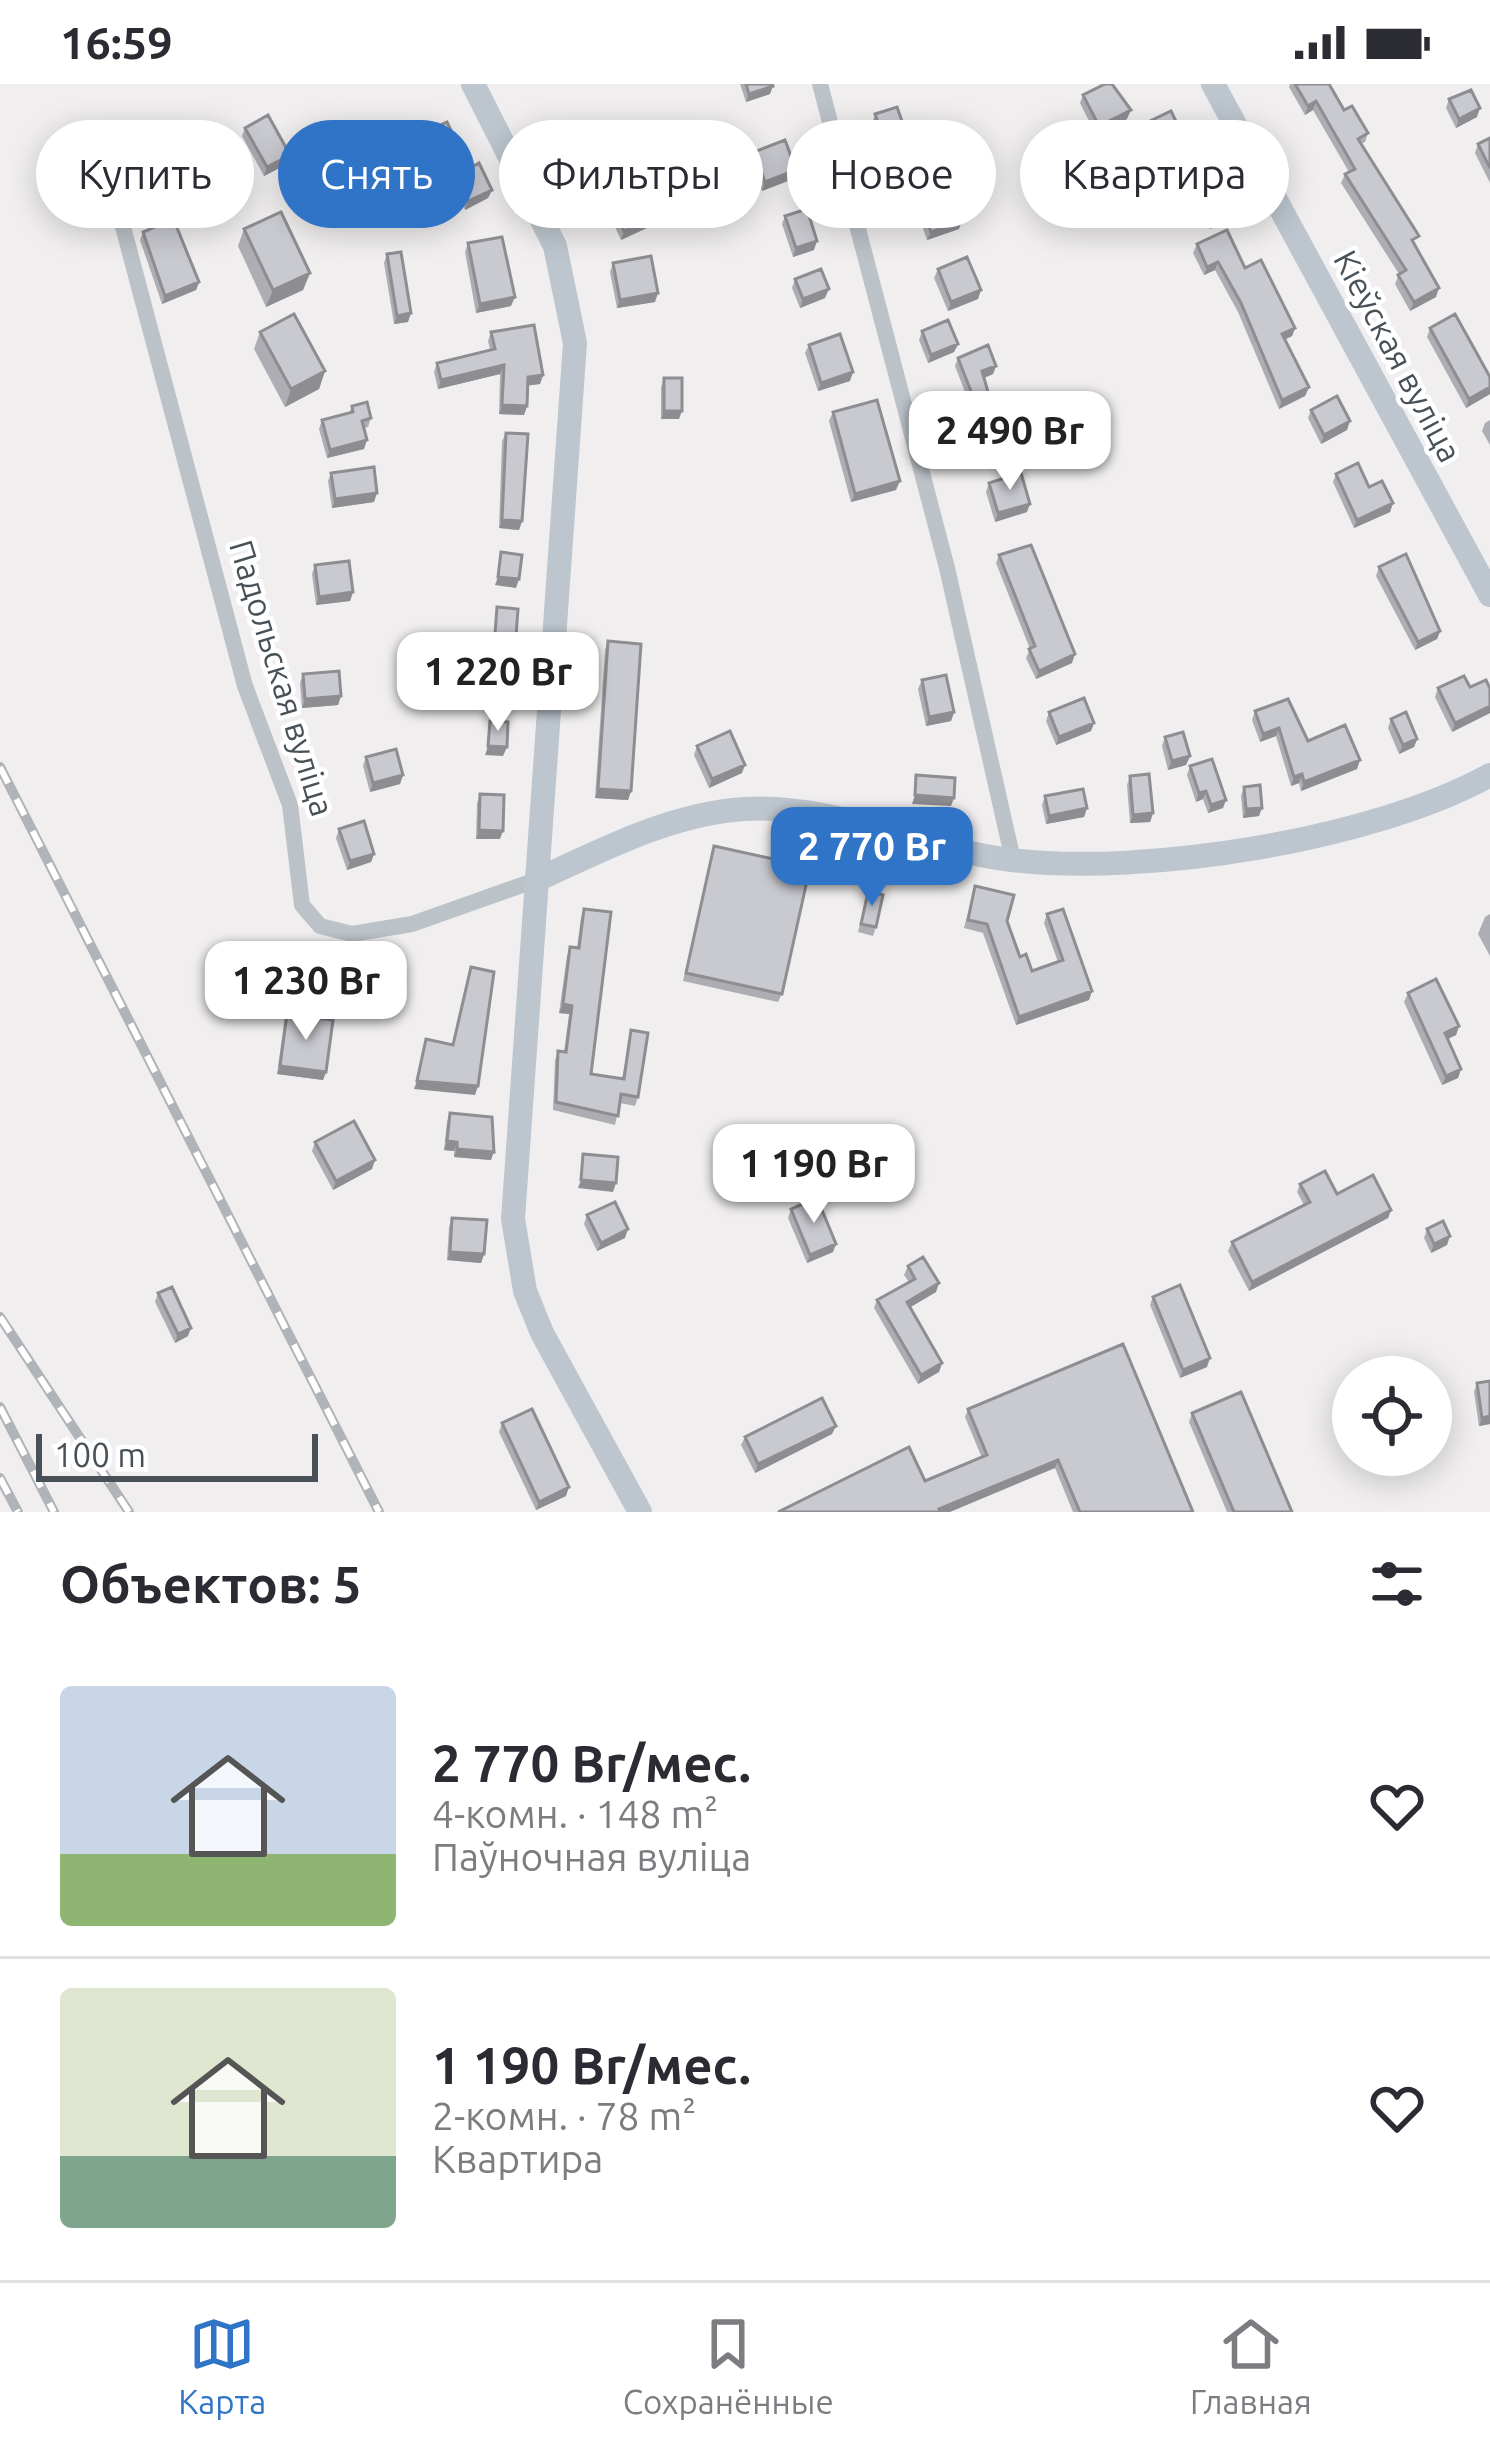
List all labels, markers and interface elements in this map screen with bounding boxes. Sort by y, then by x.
text: 16:59 [60,17,173,68]
chip: Купить [36,120,254,228]
chip: Снять [278,120,475,228]
chip: Фильтры [499,120,763,228]
chip: Новое [787,120,996,228]
chip: Квартира [1020,120,1289,228]
street label: Кіеўская вуліца [1327,244,1470,468]
pin: 2 490 Br [886,391,1134,493]
text: 2 490 Br [936,408,1084,451]
street label: Падольская вуліца [223,536,342,820]
pin: 1 220 Br [374,632,622,734]
text: 1 220 Br [424,649,572,692]
pin: 2 770 Br [748,807,996,909]
text: 2 770 Br [798,824,946,867]
pin: 1 230 Br [182,941,430,1043]
text: 1 230 Br [232,958,380,1001]
pin: 1 190 Br [690,1124,938,1226]
text: 1 190 Br [740,1141,888,1184]
map controls [1332,1356,1452,1476]
button: locate [1332,1356,1452,1476]
scale bar [36,1428,318,1481]
text: 100 m [54,1436,146,1473]
icon: filters [1364,1551,1430,1617]
text: Объектов: 5 [60,1555,361,1613]
icon: home [156,1734,300,1878]
text: 2 770 Br/мес. [432,1734,751,1792]
icon: heart [1364,1773,1430,1839]
text: 4-комн. · 148 m² [432,1792,718,1835]
text: Паўночная вуліца [432,1835,751,1878]
icon: home [156,2036,300,2180]
text: 1 190 Br/мес. [432,2036,751,2094]
icon: heart [1364,2075,1430,2141]
text: 2-комн. · 78 m² [432,2094,696,2137]
text: Квартира [432,2137,603,2180]
tab: Карта [178,2311,266,2420]
tab: Сохранённые [623,2311,834,2420]
tab: Главная [1190,2311,1312,2420]

